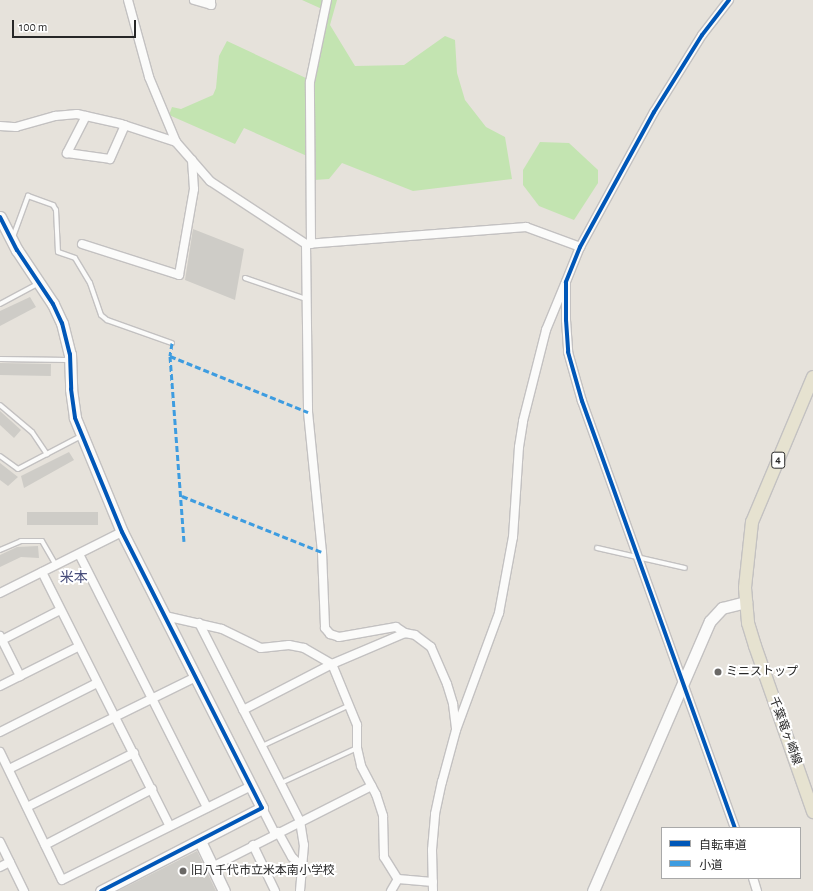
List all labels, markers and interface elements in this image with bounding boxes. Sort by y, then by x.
scale bar [14,12,138,38]
text: 100 m [19,21,47,33]
road number: 4 [771,451,785,469]
district label: 米本 [60,570,88,586]
place label: ミニストップ [726,665,798,679]
marker: ミニストップ [713,667,723,677]
street label: 千葉竜ヶ崎線 [766,695,804,767]
legend [661,827,801,879]
text: 自転車道 [699,839,747,851]
text: 小道 [699,859,723,871]
place label: 旧八千代市立米本南小学校 [191,864,335,878]
marker: 旧八千代市立米本南小学校 [178,866,188,876]

